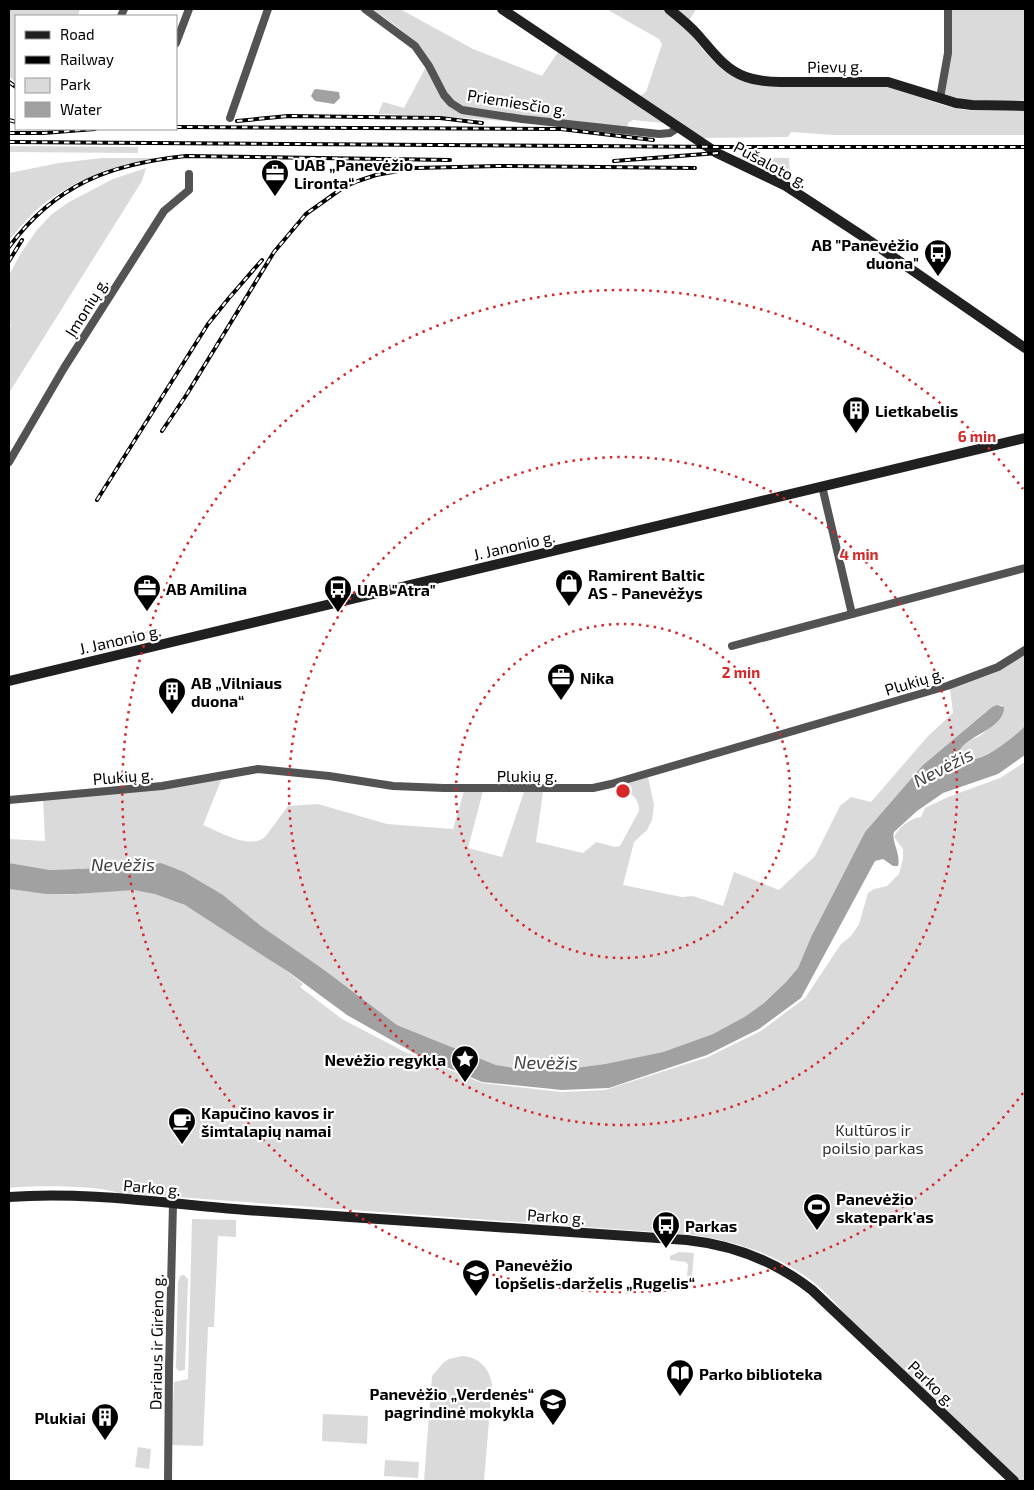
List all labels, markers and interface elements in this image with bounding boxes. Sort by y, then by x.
legend [15,15,178,130]
text: Road [60,25,95,43]
text: Railway [60,50,114,68]
street label: Pievų g. [807,56,863,76]
text: Park [60,75,91,93]
street label: Priemiesčio g. [466,85,568,119]
text: Water [60,100,102,118]
street label: Pušaloto g. [731,137,811,191]
place label: UAB „Panevėžio Lironta“ [294,155,413,192]
office icon: UAB „Panevėžio Lironta“ [260,158,290,197]
place label: AB "Panevėžio duona" [811,235,919,272]
bus stop icon: AB "Panevėžio duona" [923,238,953,277]
street label: Įmonių g. [60,274,112,340]
building icon: Lietkabelis [841,395,871,434]
place label: Lietkabelis [875,401,958,420]
text: 6 min [958,427,996,445]
street label: J. Janonio g. [471,526,557,564]
text: 4 min [839,545,879,563]
place label: Ramirent Baltic AS - Panevėžys [588,565,705,603]
shop icon: Ramirent Baltic AS - Panevėžys [554,568,584,607]
office icon: AB Amilina [132,573,162,612]
bus stop icon: UAB "Atra" [323,574,353,613]
place label: AB Amilina [166,579,247,598]
place label: UAB "Atra" [357,580,436,599]
street label: J. Janonio g. [77,620,163,658]
office icon: Nika [546,662,576,701]
text: 2 min [722,663,760,681]
street label: Plukių g. [882,663,946,699]
place label: Nika [580,668,614,687]
place label: AB „Vilniaus duona“ [191,673,282,710]
building icon: AB „Vilniaus duona“ [157,676,187,715]
water label: Nevėžis [909,743,977,791]
street label: Plukių g. [92,764,154,788]
street label: Plukių g. [497,766,557,785]
centre of rings [614,782,632,800]
water label: Nevėžis [91,853,155,875]
place icon: Nevėžio regykla [450,1044,480,1083]
place label: Nevėžio regykla [324,1050,446,1070]
water label: Nevėžis [514,1050,578,1074]
place label: Kapučino kavos ir šimtalapių namai [201,1103,334,1140]
cafe icon: Kapučino kavos ir šimtalapių namai [167,1106,197,1145]
park label: Kultūros ir poilsio parkas [822,1120,924,1157]
street label: Parko g. [122,1175,182,1199]
place label: Panevėžio skatepark'as [836,1189,934,1226]
sports icon: Panevėžio skatepark'as [802,1192,832,1231]
street label: Parko g. [527,1205,585,1227]
bus stop icon: Parkas [651,1210,681,1249]
place label: Parkas [685,1216,737,1235]
place label: Panevėžio lopšelis-darželis „Rugelis“ [495,1255,695,1292]
school or university icon: Panevėžio lopšelis-darželis „Rugelis“ [461,1258,491,1297]
street label: Dariaus ir Girėno g. [145,1274,167,1410]
street label: Parko g. [905,1356,959,1410]
library icon: Parko biblioteka [665,1358,695,1397]
place label: Parko biblioteka [699,1364,822,1383]
place label: Panevėžio „Verdenės“ pagrindinė mokykla [370,1384,534,1422]
school or university icon: Panevėžio „Verdenės“ pagrindinė mokykla [538,1387,568,1426]
building icon: Plukiai [90,1402,120,1441]
place label: Plukiai [34,1408,86,1427]

